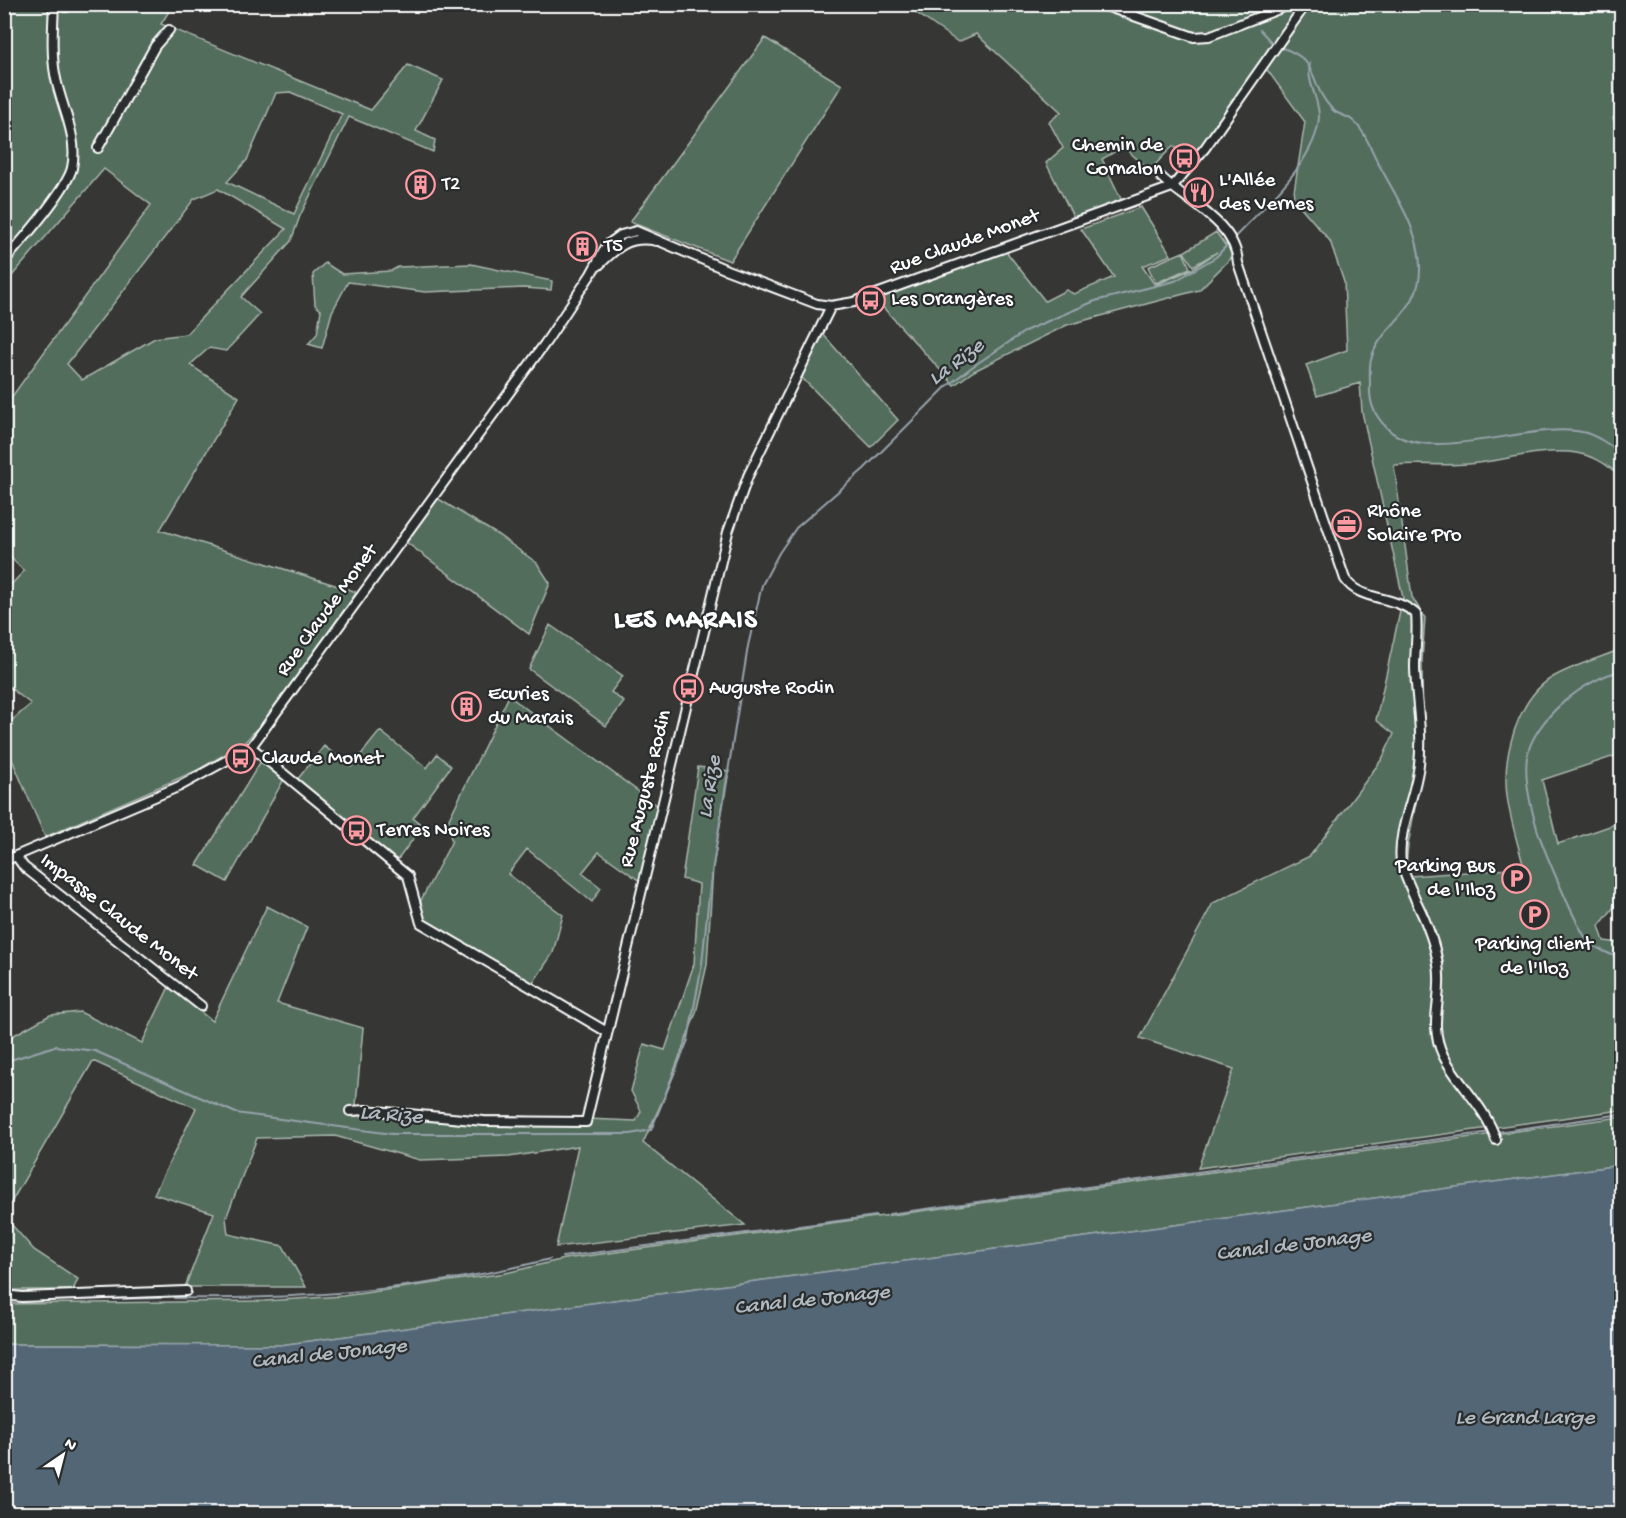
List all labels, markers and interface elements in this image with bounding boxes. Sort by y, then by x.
place label: Chemin de Cornalon [1072,134,1164,183]
bus stop icon: Chemin de Cornalon [1168,142,1200,174]
building icon: T2 [405,169,437,201]
place label: L'Allée des Vernes [1219,169,1315,218]
place label: T2 [441,173,460,198]
restaurant icon: L'Allée des Vernes [1182,177,1214,209]
street label: Rue Claude Monet [887,204,1045,282]
building icon: T5 [567,231,599,263]
place label: T5 [603,235,623,260]
bus stop icon: Les Orangères [854,284,886,316]
place label: Les Orangères [891,288,1014,313]
water label: La Rize [924,333,991,392]
place label: Rhône Solaire Pro [1367,500,1462,549]
office icon: Rhône Solaire Pro [1330,508,1362,540]
street label: Rue Claude Monet [272,538,386,682]
district label: LES MARAIS [614,606,758,638]
bus stop icon: Auguste Rodin [672,673,704,705]
place label: Auguste Rodin [709,677,834,702]
place label: Ecuries du Marais [488,683,574,732]
building icon: Ecuries du Marais [451,691,483,723]
street label: Rue Auguste Rodin [615,708,679,870]
bus stop icon: Claude Monet [225,743,257,775]
place label: Claude Monet [262,747,385,772]
water label: La Rize [693,752,729,820]
bus stop icon: Terres Noires [340,815,372,847]
place label: Terres Noires [376,819,491,844]
street label: Impasse Claude Monet [34,849,204,989]
place label: Parking Bus de l'Iloz [1394,855,1496,904]
parking icon: Parking Bus de l'Iloz [1500,863,1532,895]
parking icon: Parking client de l'Iloz [1518,898,1550,930]
place label: Parking client de l'Iloz [1474,933,1595,982]
water label: La Rize [359,1101,425,1131]
water label: Canal de Jonage [1215,1223,1375,1268]
water label: Canal de Jonage [733,1280,893,1322]
water label: Canal de Jonage [250,1334,410,1376]
water label: Le Grand Large [1456,1406,1596,1432]
north arrow [33,1425,93,1485]
text: N [60,1435,80,1457]

